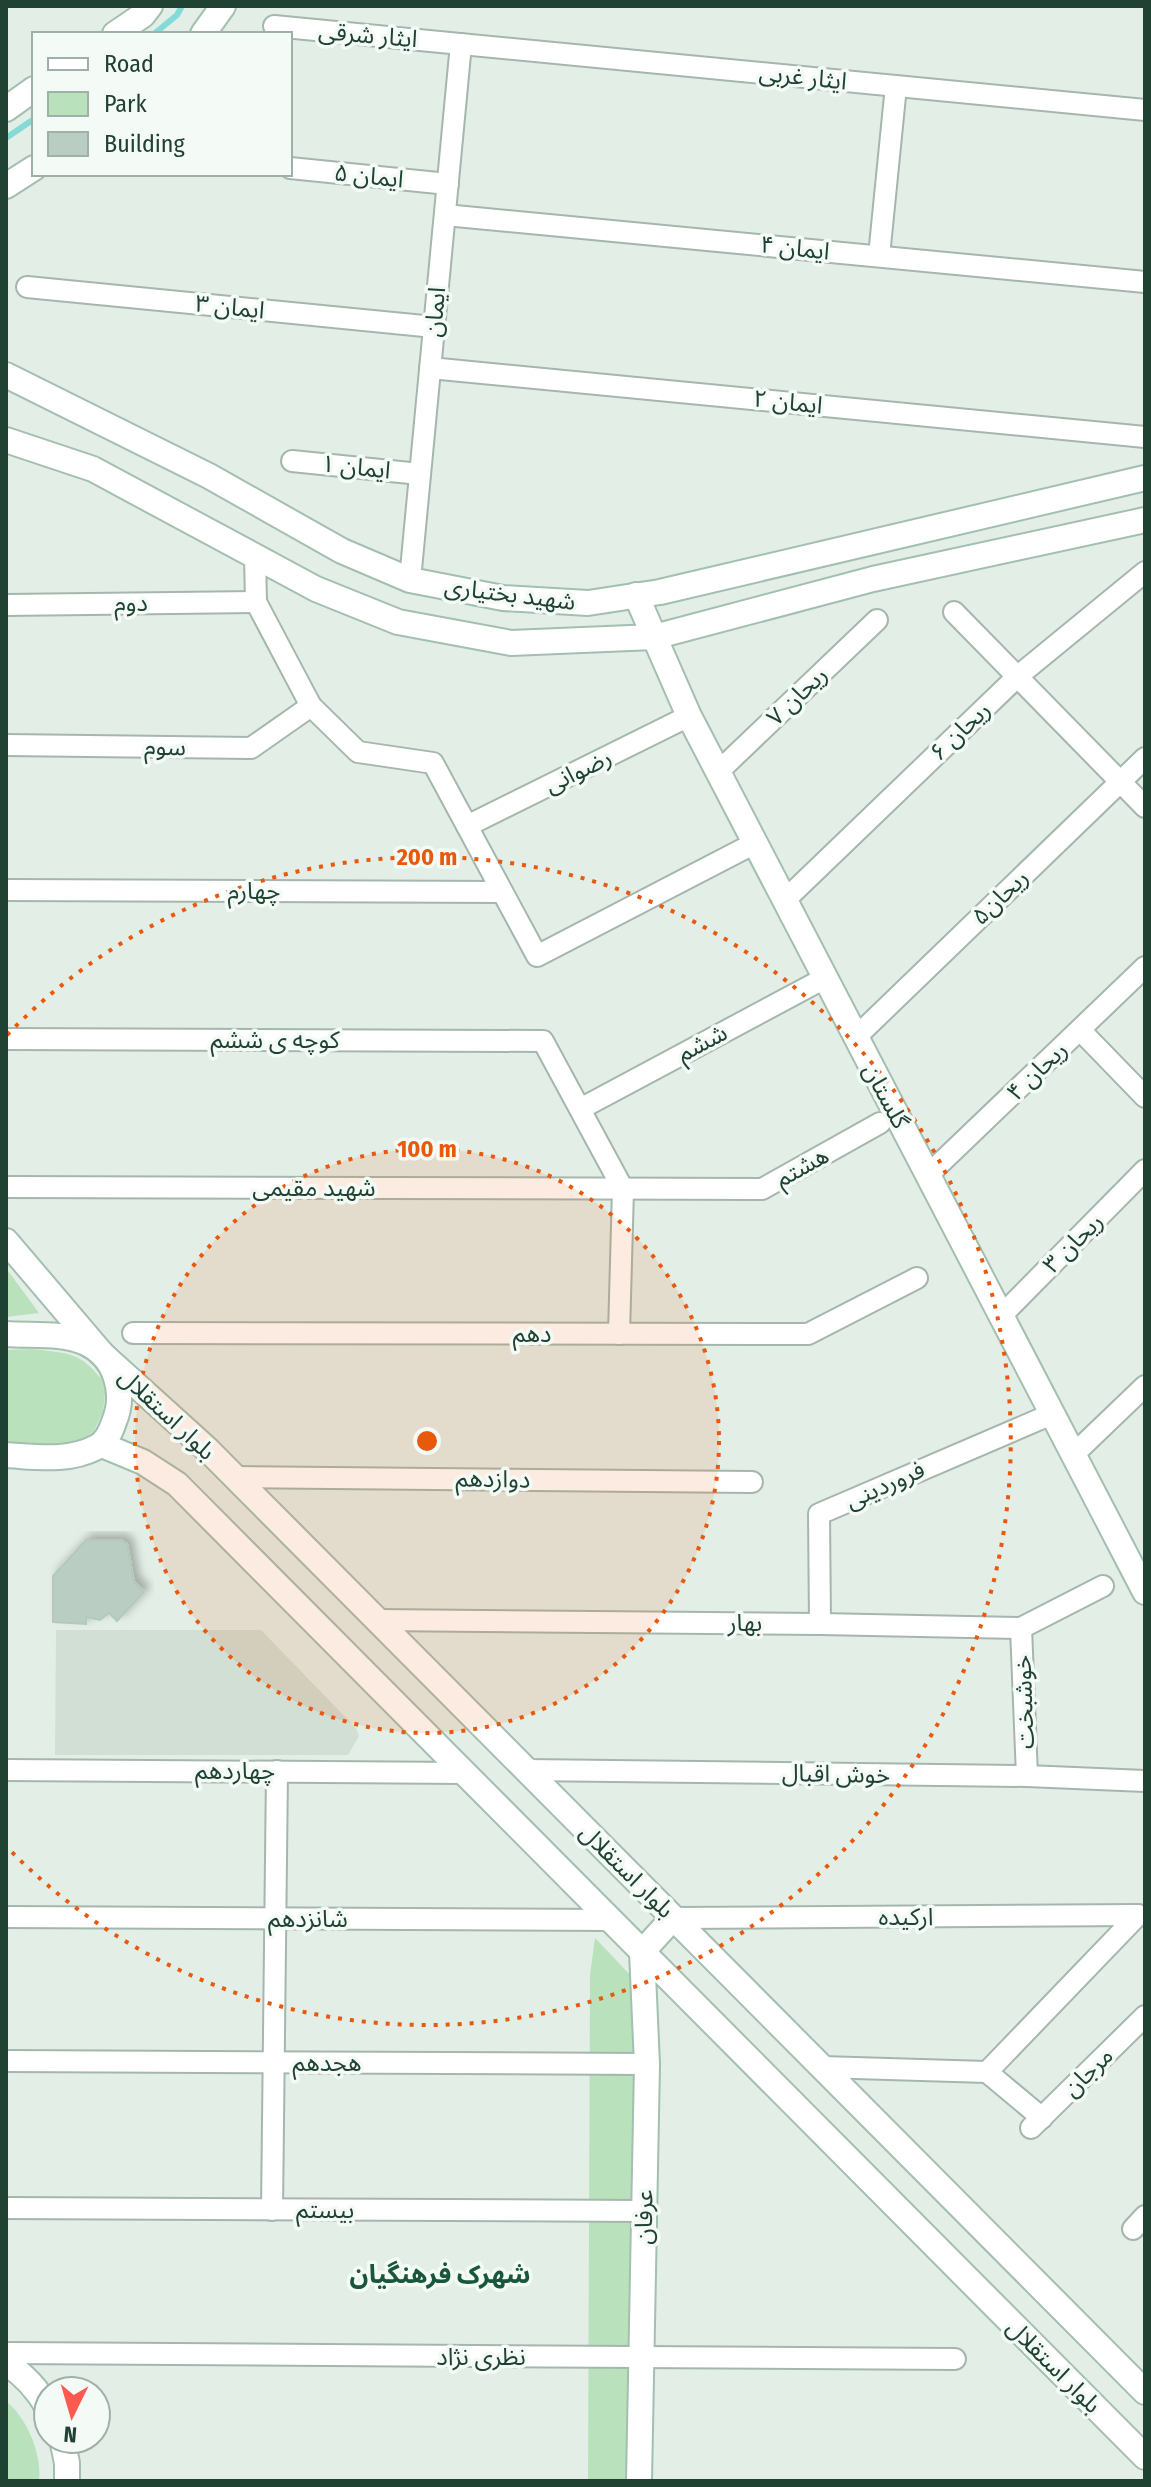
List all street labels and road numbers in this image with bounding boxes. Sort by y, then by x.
street label: ایثار شرقی [317,17,419,53]
street label: ایثار غربی [758,58,848,96]
street label: ایمان ۵ [333,158,405,194]
street label: ایمان ۴ [759,230,831,266]
street label: ایمان [419,286,451,338]
street label: ایمان ۳ [194,289,266,325]
street label: ایمان ۲ [752,384,824,420]
street label: ایمان ۱ [320,449,392,485]
street label: شهید بختیاری [443,572,577,616]
street label: دوم [114,589,148,621]
street label: ریحان ۷ [761,660,833,732]
street label: ریحان ۶ [924,695,996,767]
street label: سوم [144,733,186,765]
street label: رضوانی [540,743,616,799]
street label: ریحان۵ [966,863,1034,931]
street label: چهارم [228,877,280,909]
street label: ششم [672,1018,733,1070]
street label: کوچه ی ششم [210,1026,341,1057]
street label: ریحان ۴ [1001,1035,1073,1107]
street label: گلستان [857,1059,915,1134]
street label: هشتم [770,1141,835,1196]
street label: شهید مقیمی [252,1174,376,1202]
street label: ریحان ۳ [1037,1207,1109,1279]
street label: دهم [513,1320,551,1351]
street label: بلوار استقلال [113,1362,221,1466]
street label: فروردینی [841,1455,929,1515]
street label: دوازدهم [455,1464,531,1497]
street label: بهار [727,1609,762,1637]
street label: خوشبخت [1008,1655,1040,1749]
street label: چهاردهم [195,1757,275,1788]
street label: خوش اقبال [782,1759,890,1789]
street label: بلوار استقلال [574,1818,680,1924]
street label: ارکیده [879,1903,933,1931]
street label: شانزدهم [268,1905,348,1936]
street label: مرجان [1057,2042,1119,2102]
street label: هجدهم [292,2049,362,2080]
street label: عرفان [630,2189,658,2245]
street label: بیستم [296,2196,354,2227]
street label: بلوار استقلال [1001,2313,1107,2419]
street label: نظری نژاد [436,2343,526,2371]

